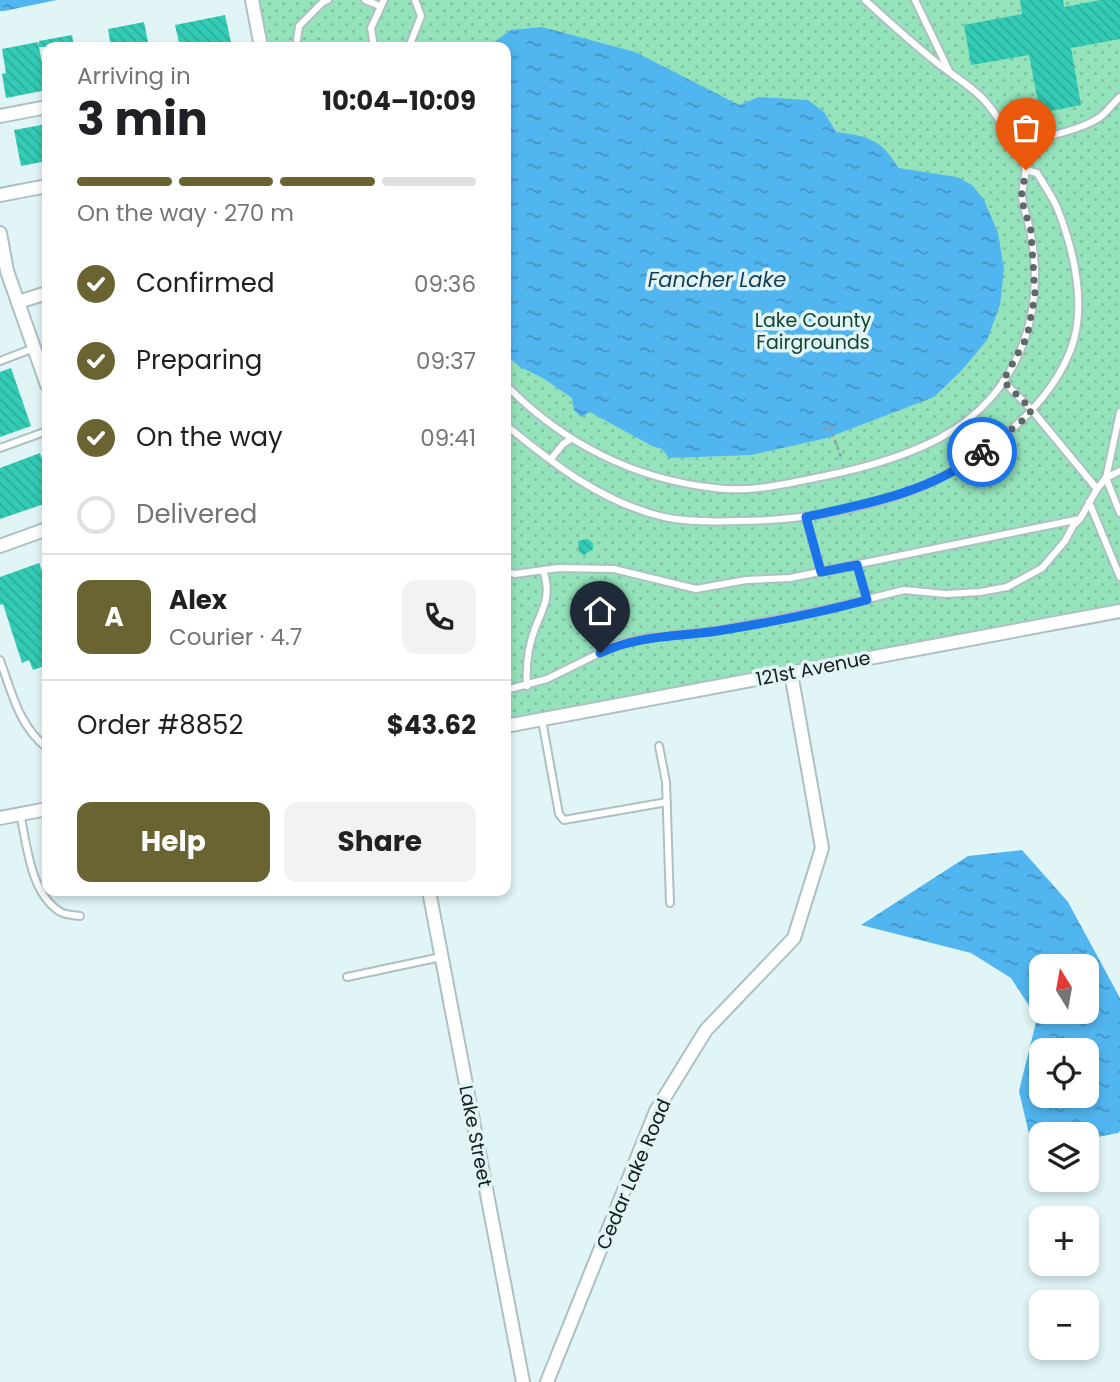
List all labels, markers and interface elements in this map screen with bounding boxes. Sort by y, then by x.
text: Arriving in [77,60,191,92]
text: 10:04–10:09 [322,83,476,119]
text: 3 min [77,87,208,151]
pin [996,98,1056,170]
icon: bag [1007,109,1045,147]
text: On the way · 270 m [77,197,294,229]
icon: check [77,265,115,303]
text: Confirmed [136,265,274,301]
water label: Fancher Lake [648,265,786,294]
text: 09:36 [414,268,476,300]
park label: Lake County Fairgrounds [755,307,872,356]
icon: check [77,342,115,380]
text: Preparing [136,342,262,378]
text: 09:37 [416,345,476,377]
courier [947,417,1017,487]
icon: check [77,419,115,457]
text: On the way [136,419,283,455]
text: 09:41 [420,422,476,454]
icon: bike [963,433,1001,471]
text: Delivered [136,496,257,532]
button: phone [402,580,476,654]
pin [570,581,630,653]
text: Alex [169,582,227,618]
icon: home [581,592,619,630]
text: A [104,599,124,635]
text: Courier · 4.7 [169,621,302,653]
street label: 121st Avenue [753,644,873,693]
text: Order #8852 [77,707,243,743]
text: $43.62 [387,707,476,743]
button: Help [77,802,270,882]
button: Share [284,802,476,882]
north arrow [1029,954,1099,1024]
map controls [1029,954,1099,1360]
button: locate [1029,1038,1099,1108]
street label: Lake Street [452,1083,499,1189]
street label: Cedar Lake Road [590,1095,677,1254]
button: layers [1029,1122,1099,1192]
button: + [1029,1206,1099,1276]
button: − [1029,1290,1099,1360]

